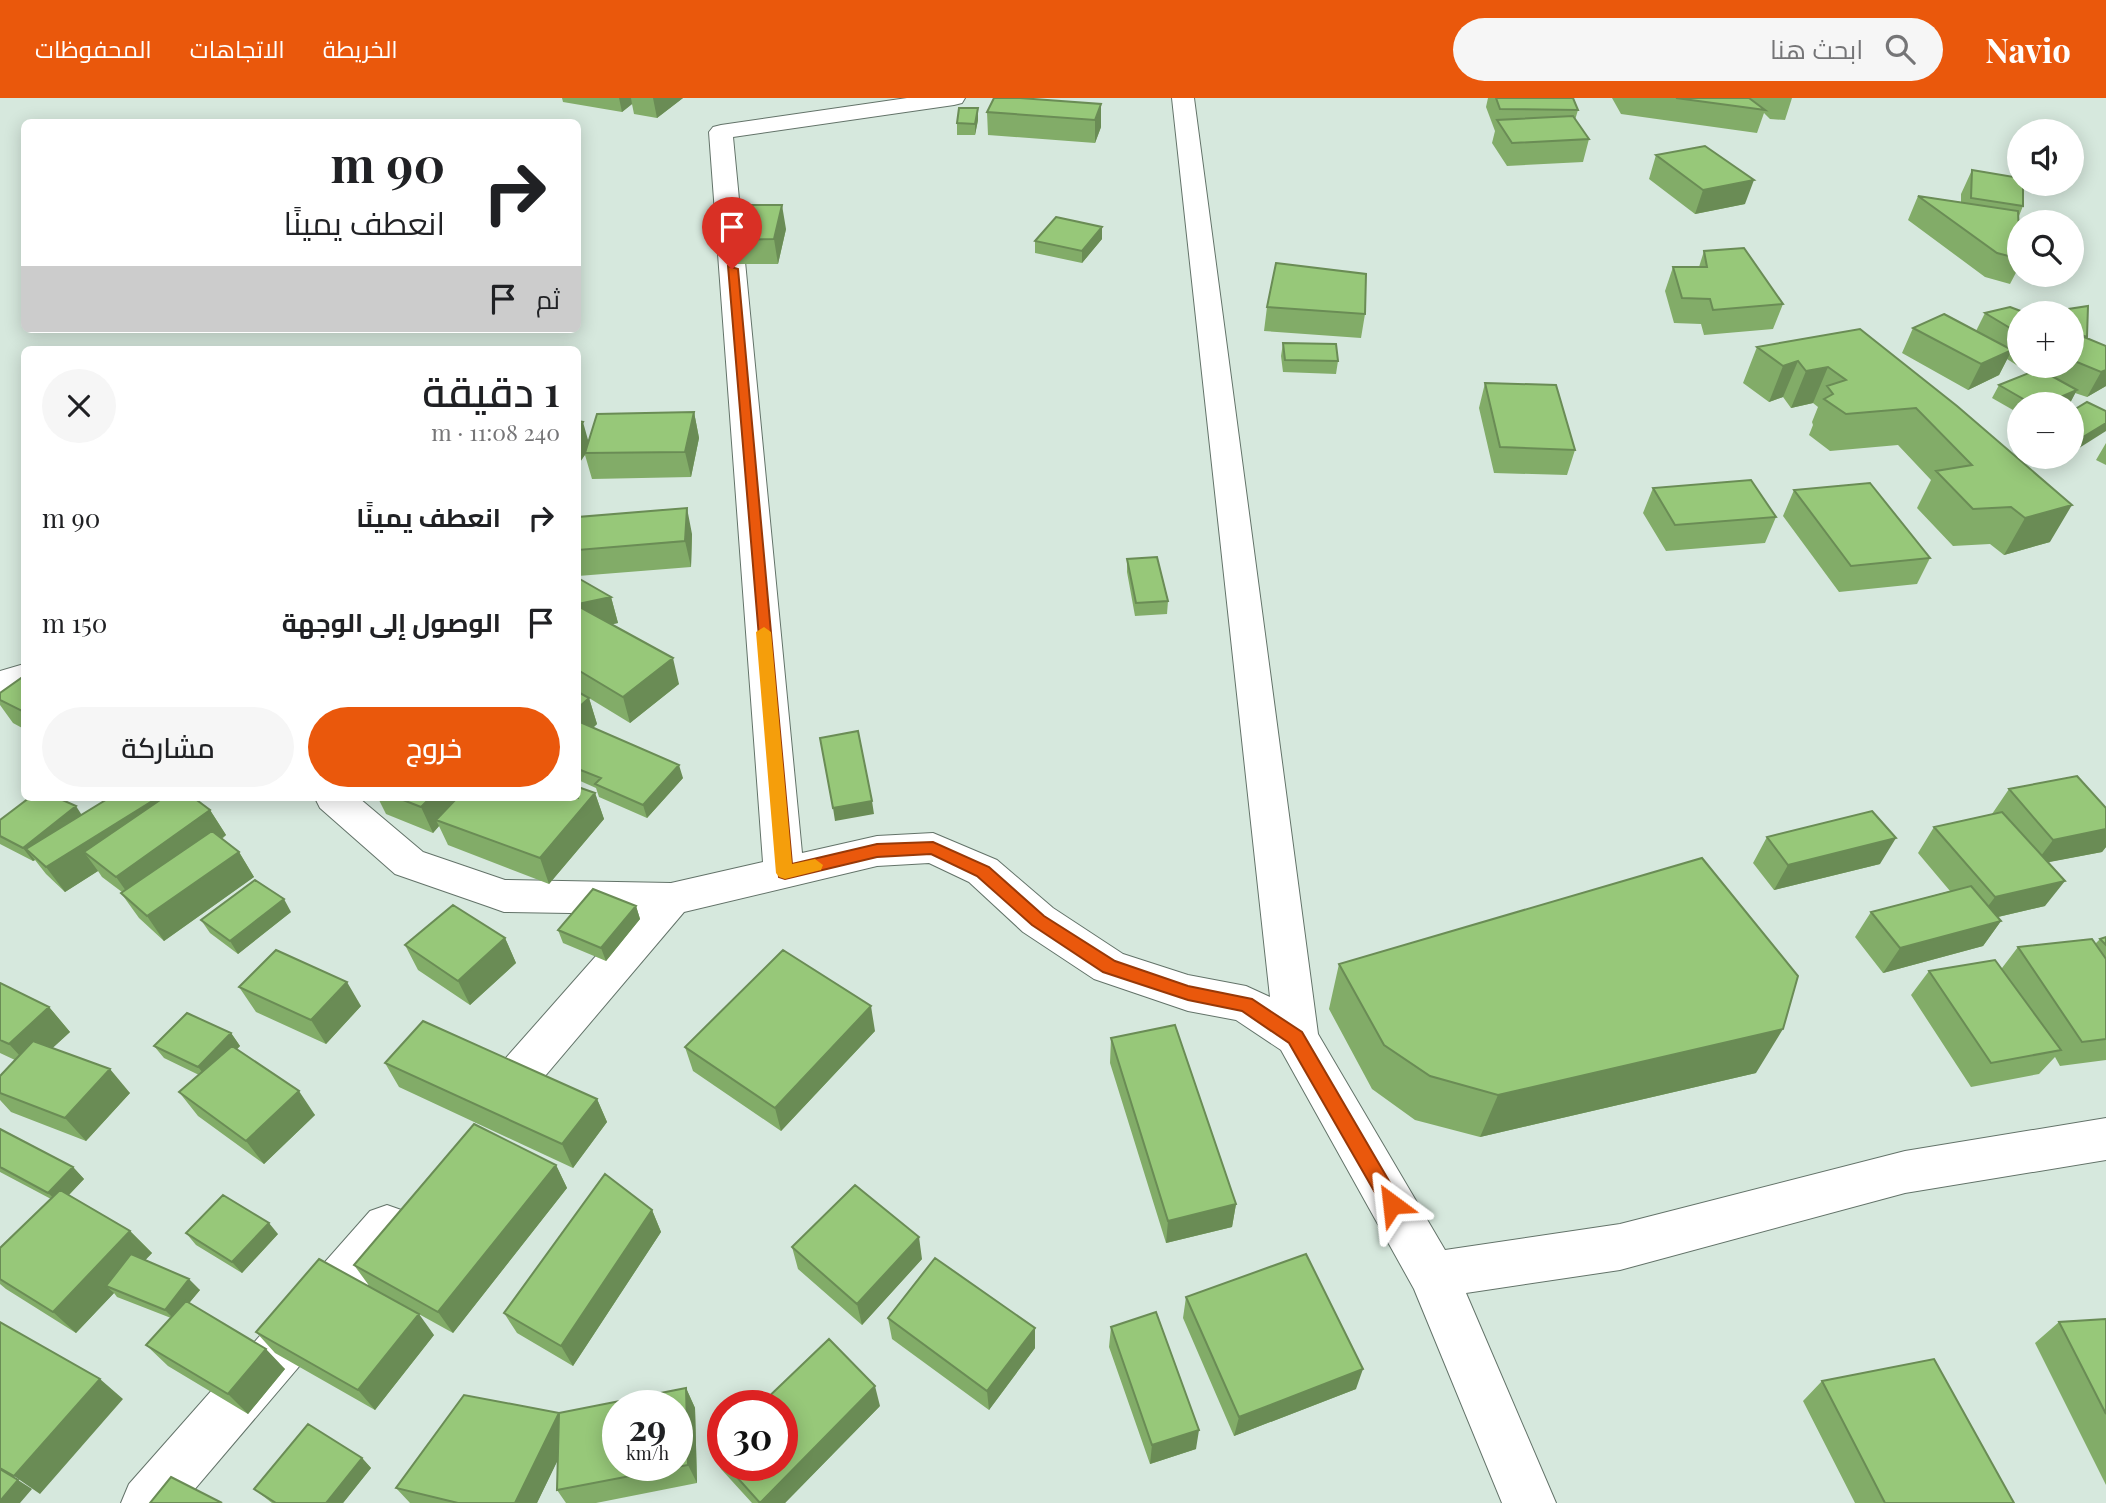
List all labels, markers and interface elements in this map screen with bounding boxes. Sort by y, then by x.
search box [1453,18,1943,81]
text: Navio [1985,27,2071,71]
icon: search [1881,30,1919,68]
text: ابحث هنا [1770,31,1863,66]
text: المحفوظات [35,32,152,64]
text: الاتجاهات [190,32,285,64]
text: الخريطة [323,32,398,64]
map controls [2007,119,2084,469]
button: sound [2007,119,2084,196]
text: 90 m [331,130,445,195]
icon: right [469,147,560,238]
pin [702,197,762,269]
text: انعطف يمينًا [283,200,445,243]
icon: arrive [713,208,751,246]
button: search [2007,210,2084,287]
icon: arrive [484,280,522,318]
text: ثم [536,281,560,316]
button: + [2007,301,2084,378]
text: 1 دقيقة [422,362,560,418]
button: close [42,369,116,443]
button: − [2007,392,2084,469]
text: 240 m · 11:08 [431,416,560,447]
text: انعطف يمينًا [356,499,501,534]
icon: right [522,499,560,537]
text: 90 m [42,500,100,535]
text: الوصول إلى الوجهة [282,604,501,639]
icon: arrive [522,604,560,642]
text: 150 m [42,605,107,640]
button: مشاركة [42,707,294,787]
button: خروج [308,707,560,787]
position arrow [1355,1167,1429,1241]
speed limit sign: 30 [707,1390,798,1481]
text: 29 [629,1403,666,1450]
text: km/h [626,1441,669,1465]

